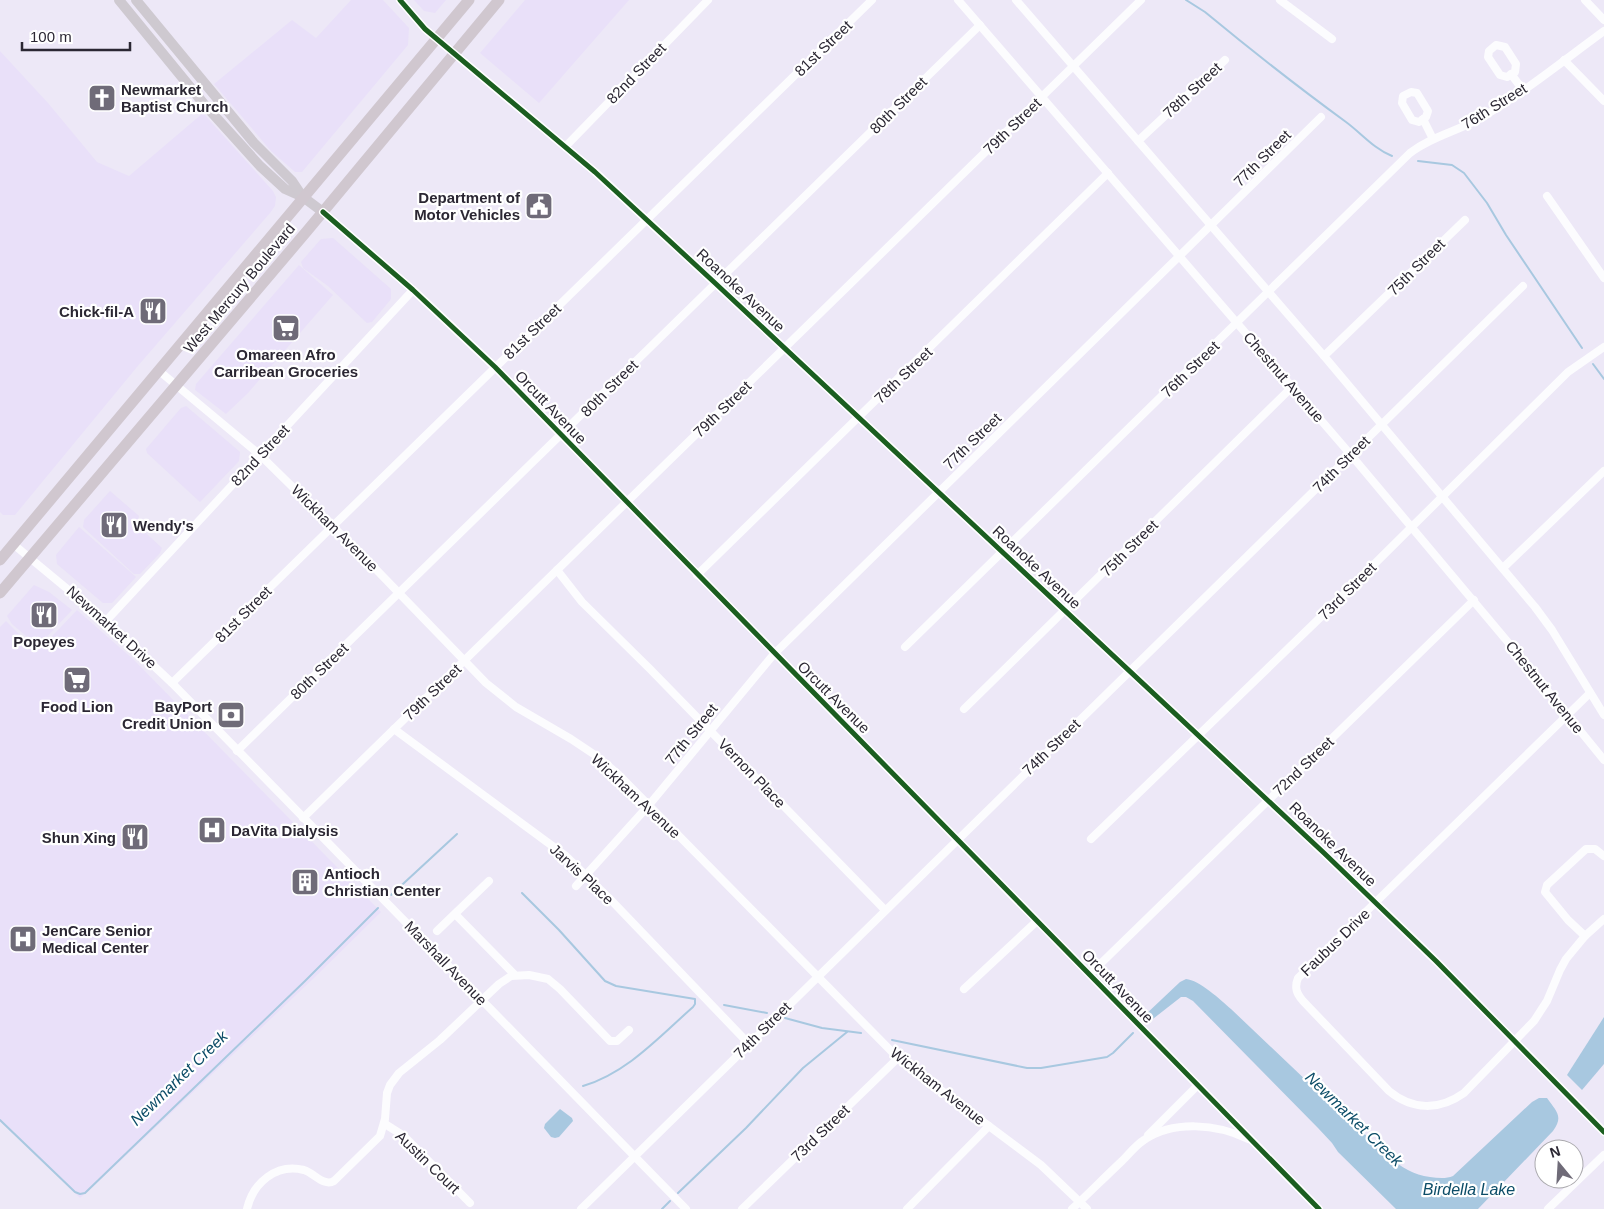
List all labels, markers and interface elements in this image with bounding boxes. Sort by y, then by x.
street label: 81st Street [791,16,856,79]
scale bar [22,20,130,52]
text: 100 m [30,28,72,45]
street label: 82nd Street [603,39,670,107]
street label: 78th Street [1159,58,1225,121]
street label: 80th Street [866,72,931,137]
street label: 76th Street [1458,79,1530,133]
place label: Newmarket Baptist Church [121,81,229,115]
church icon: Newmarket Baptist Church [87,83,117,113]
street label: 79th Street [980,94,1045,158]
street label: 77th Street [1230,125,1295,190]
place label: Department of Motor Vehicles [414,189,521,223]
public building icon: Department of Motor Vehicles [524,191,554,221]
street label: West Mercury Boulevard [180,220,298,356]
street label: 75th Street [1384,234,1449,299]
street label: Roanoke Avenue [694,245,788,335]
restaurant icon: Chick-fil-A [138,296,168,326]
street label: 81st Street [500,299,565,362]
place label: Chick-fil-A [59,303,134,320]
supermarket icon: Omareen Afro Carribean Groceries [271,313,301,343]
street label: Chestnut Avenue [1240,328,1328,426]
street label: 76th Street [1158,337,1223,401]
street label: 78th Street [871,343,936,407]
place label: Omareen Afro Carribean Groceries [214,346,358,380]
street label: 80th Street [577,355,642,420]
street label: Orcutt Avenue [512,367,590,447]
street label: 79th Street [690,377,755,441]
street label: 77th Street [940,409,1005,473]
street label: 82nd Street [227,420,293,489]
street label: 74th Street [1309,431,1374,496]
street label: Wickham Avenue [288,481,382,575]
restaurant icon: Wendy's [99,510,129,540]
street label: 75th Street [1097,515,1162,580]
place label: Wendy's [133,517,194,534]
street label: Roanoke Avenue [990,522,1084,612]
street label: 73rd Street [1315,558,1380,623]
street label: Newmarket Drive [64,582,160,672]
street label: 81st Street [211,582,275,646]
restaurant icon: Popeyes [29,600,59,630]
place label: Popeyes [13,633,75,650]
street label: Chestnut Avenue [1503,637,1587,737]
street label: 80th Street [287,639,352,703]
street label: Orcutt Avenue [794,657,874,737]
street label: 79th Street [400,660,465,724]
supermarket icon: Food Lion [62,665,92,695]
place label: Food Lion [41,698,113,715]
place label: BayPort Credit Union [122,698,212,732]
street label: 77th Street [661,699,721,768]
bank icon: BayPort Credit Union [216,700,246,730]
street label: 74th Street [1019,715,1084,779]
street label: 72nd Street [1269,732,1337,799]
street label: Vernon Place [715,735,789,811]
street label: Wickham Avenue [588,750,684,842]
street label: Roanoke Avenue [1286,798,1380,890]
hospital icon: DaVita Dialysis [197,815,227,845]
restaurant icon: Shun Xing [120,822,150,852]
place label: DaVita Dialysis [231,822,338,839]
place label: Shun Xing [42,829,116,846]
street label: Jarvis Place [547,840,617,908]
place label: Antioch Christian Center [324,865,441,899]
building icon: Antioch Christian Center [290,867,320,897]
street label: Faubus Drive [1297,905,1373,979]
street label: Marshall Avenue [401,917,491,1009]
place label: JenCare Senior Medical Center [42,922,152,956]
hospital icon: JenCare Senior Medical Center [8,924,38,954]
street label: Orcutt Avenue [1079,946,1157,1026]
street label: 74th Street [730,997,795,1062]
water label: Newmarket Creek [127,1027,232,1129]
street label: Wickham Avenue [887,1044,989,1128]
water label: Newmarket Creek [1302,1068,1407,1170]
street label: 73rd Street [787,1101,853,1165]
street label: Austin Court [392,1127,464,1197]
north arrow [1534,1139,1584,1189]
text: N [1548,1142,1562,1161]
water label: Birdella Lake [1423,1181,1515,1198]

